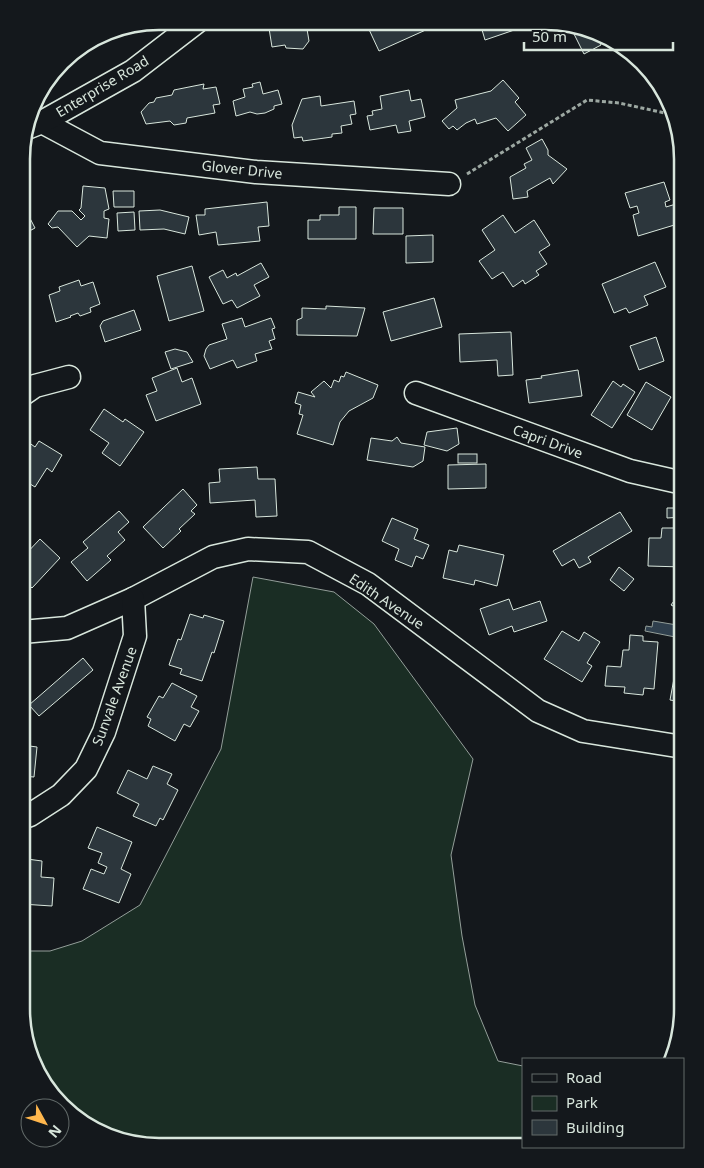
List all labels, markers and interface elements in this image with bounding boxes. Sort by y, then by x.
scale bar [524,20,673,52]
text: 50 m [532,26,567,46]
street label: Enterprise Road [52,51,152,121]
street label: Glover Drive [201,155,283,183]
street label: Capri Drive [510,420,586,462]
street label: Edith Avenue [346,569,428,633]
street label: Sunvale Avenue [87,644,141,748]
legend [522,1058,684,1148]
text: Road [566,1067,602,1087]
text: Park [566,1092,598,1112]
north arrow [20,1098,70,1148]
text: Building [566,1117,624,1137]
text: N [44,1121,66,1142]

